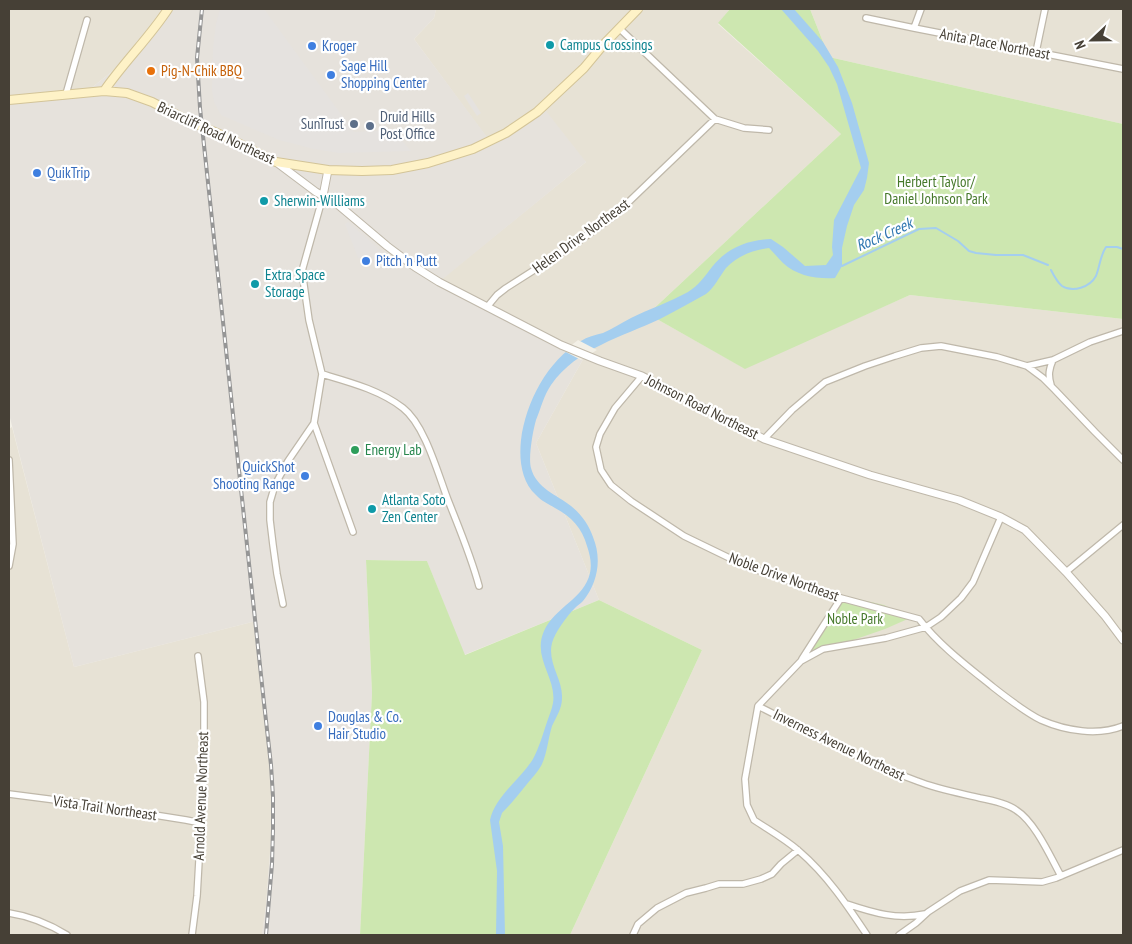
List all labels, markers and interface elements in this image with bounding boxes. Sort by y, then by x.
north arrow [1067,15,1117,65]
street label: Anita Place Northeast [938,23,1052,64]
place label: Campus Crossings [560,35,653,54]
place label: Kroger [322,36,357,55]
text: N [1070,38,1090,52]
marker: Campus Crossings [544,39,556,51]
marker: Kroger [306,40,318,52]
place label: Sage Hill Shopping Center [341,56,427,92]
place label: Pig-N-Chik BBQ [161,61,243,80]
marker: Pig-N-Chik BBQ [145,65,157,77]
marker: Sage Hill Shopping Center [325,69,337,81]
street label: Briarcliff Road Northeast [154,97,278,168]
place label: Druid Hills Post Office [380,107,435,143]
place label: SunTrust [301,114,344,133]
marker: SunTrust [348,118,360,130]
marker: Druid Hills Post Office [364,120,376,132]
place label: QuikTrip [47,163,90,182]
marker: QuikTrip [31,167,43,179]
park label: Herbert Taylor/ Daniel Johnson Park [884,172,988,208]
place label: Sherwin-Williams [274,191,365,210]
street label: Helen Drive Northeast [528,194,633,277]
marker: Sherwin-Williams [258,195,270,207]
water label: Rock Creek [853,212,917,255]
place label: Pitch 'n Putt [376,251,437,270]
marker: Pitch 'n Putt [360,255,372,267]
place label: Extra Space Storage [265,265,325,301]
marker: Extra Space Storage [249,278,261,290]
street label: Johnson Road Northeast [642,369,762,443]
place label: Energy Lab [365,440,422,459]
marker: Energy Lab [349,444,361,456]
place label: QuickShot Shooting Range [213,457,295,493]
marker: QuickShot Shooting Range [299,470,311,482]
place label: Atlanta Soto Zen Center [382,490,446,526]
marker: Atlanta Soto Zen Center [366,503,378,515]
street label: Noble Drive Northeast [727,548,842,605]
park label: Noble Park [827,609,883,628]
street label: Inverness Avenue Northeast [770,704,908,785]
place label: Douglas & Co. Hair Studio [328,707,402,743]
marker: Douglas & Co. Hair Studio [312,720,324,732]
street label: Arnold Avenue Northeast [189,731,212,861]
street label: Vista Trail Northeast [51,791,158,824]

